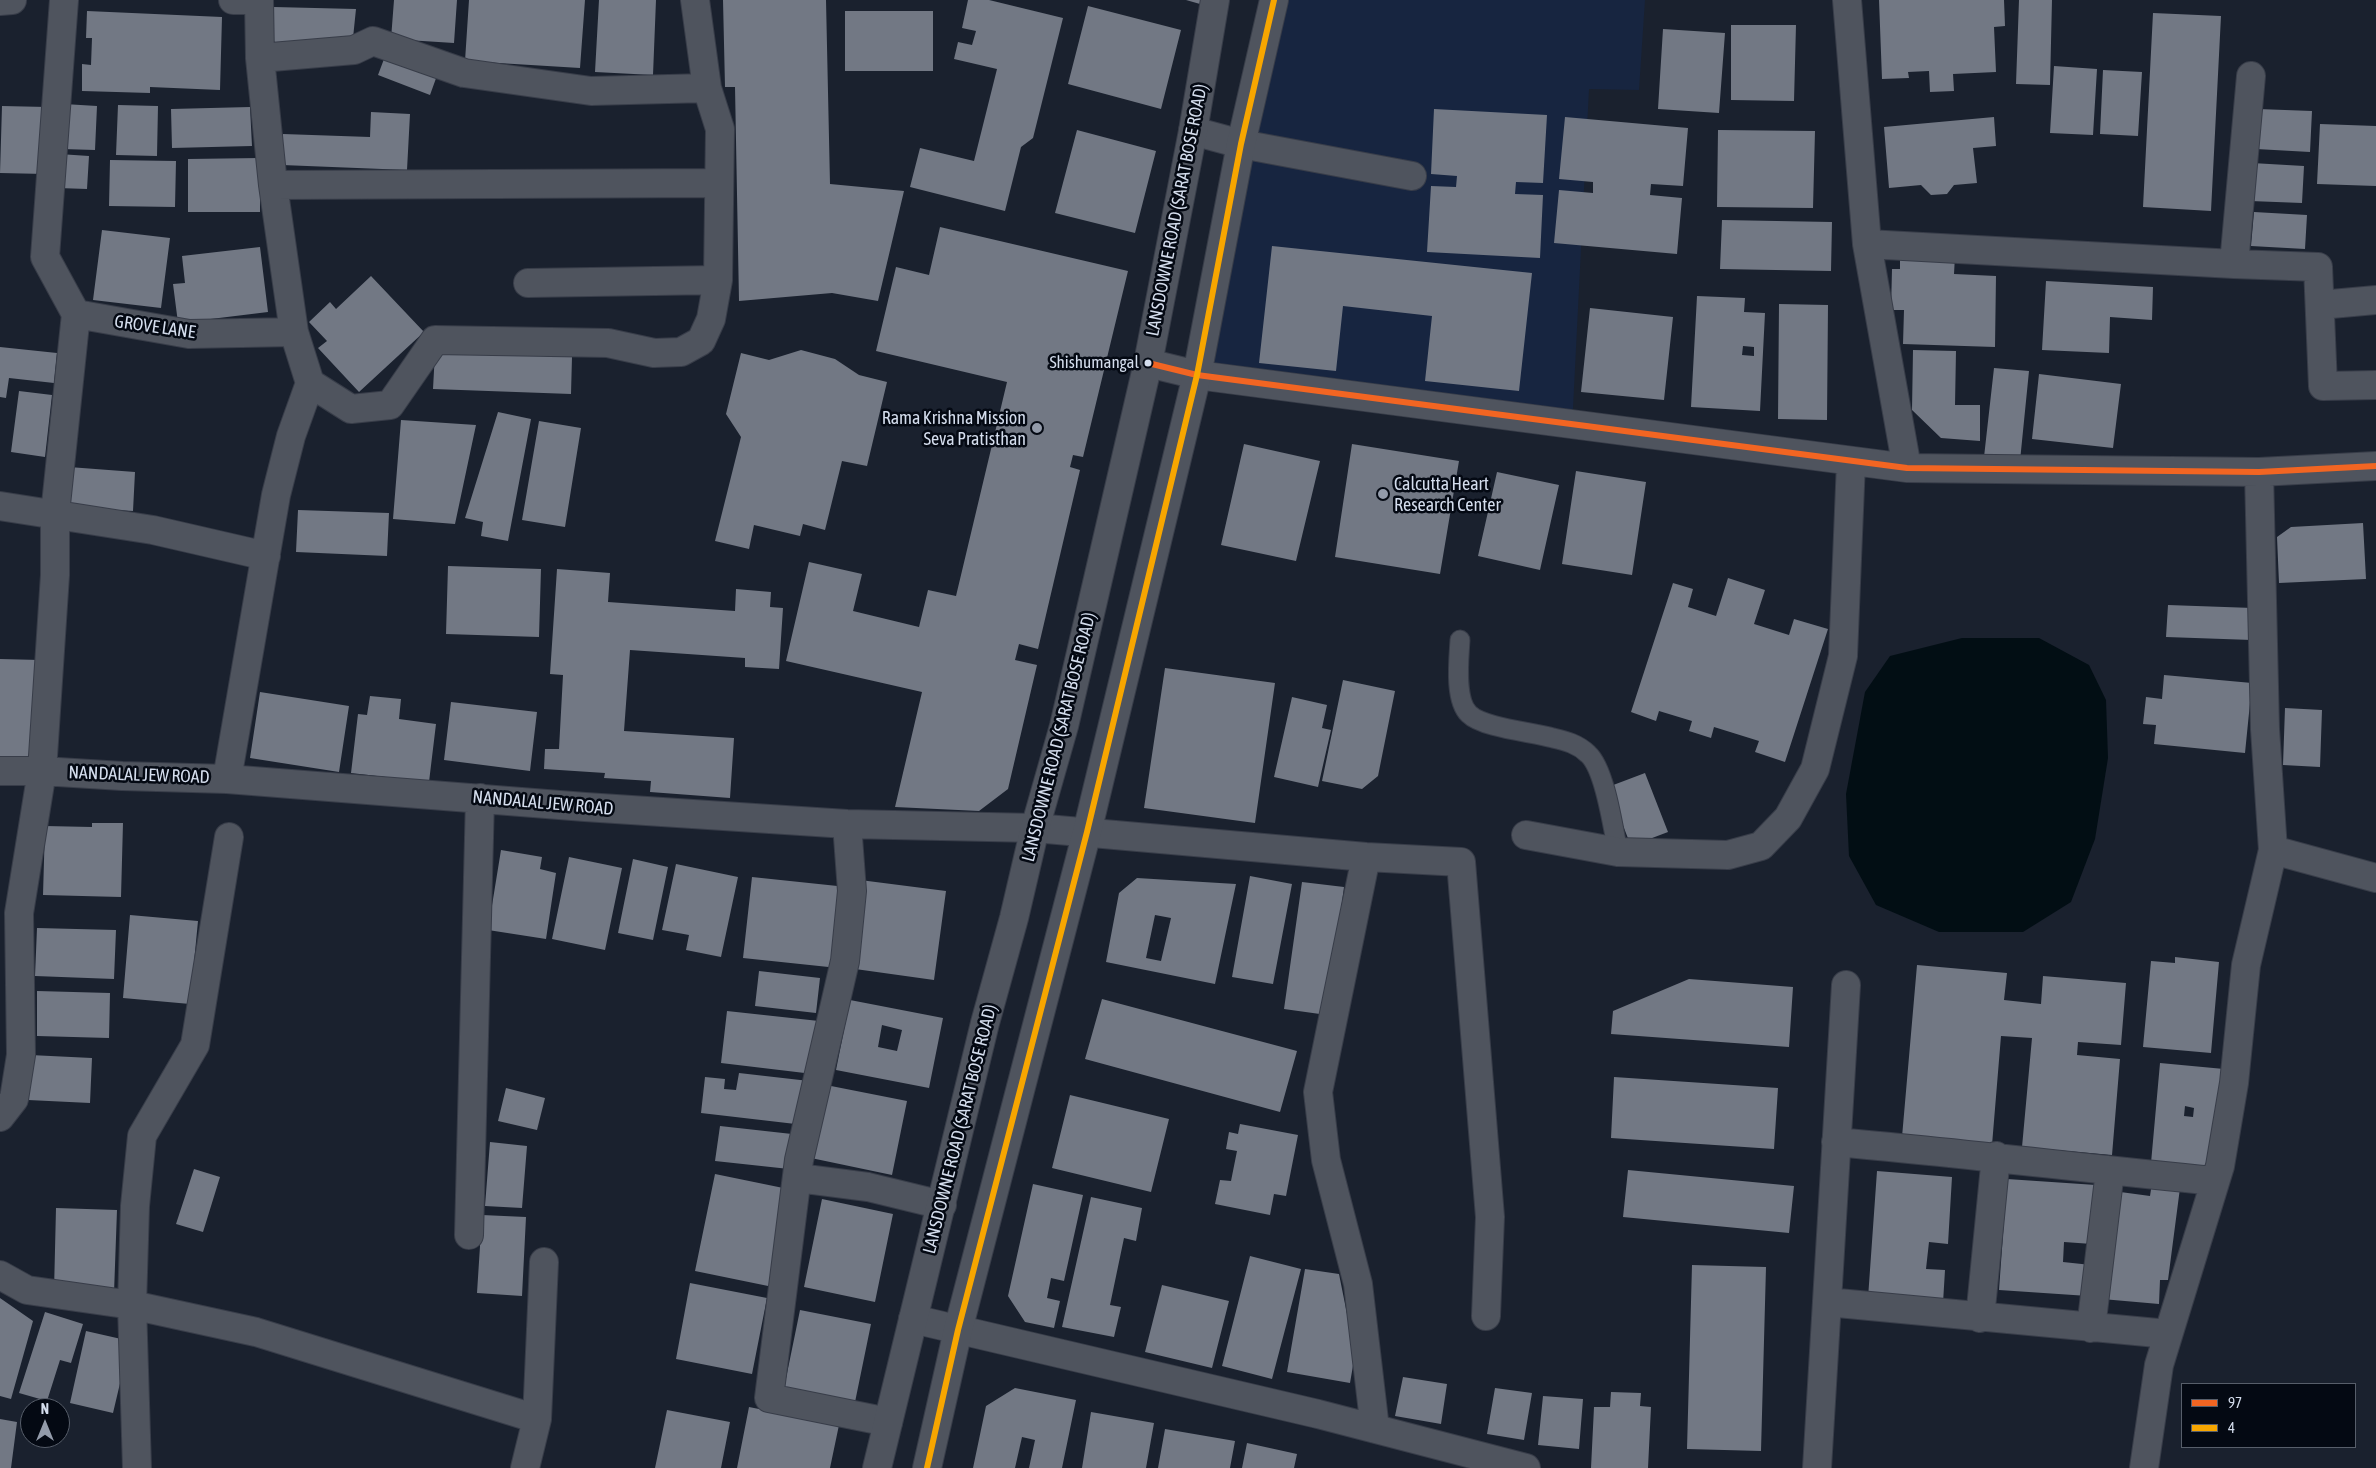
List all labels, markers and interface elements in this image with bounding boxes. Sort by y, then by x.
street label: LANSDOWNE ROAD (SARAT BOSE ROAD) [1142,82,1212,338]
street label: GROVE LANE [113,311,197,343]
place label: Shishumangal [1049,353,1139,373]
marker: Shishumangal [1143,358,1153,368]
place label: Rama Krishna Mission Seva Pratisthan [882,407,1026,449]
marker: Rama Krishna Mission Seva Pratisthan [1030,421,1044,435]
place label: Calcutta Heart Research Center [1394,473,1501,516]
marker: Calcutta Heart Research Center [1376,487,1390,501]
street label: LANSDOWNE ROAD (SARAT BOSE ROAD) [1018,610,1100,864]
street label: NANDALAL JEW ROAD [68,762,210,788]
street label: NANDALAL JEW ROAD [472,786,614,820]
street label: LANSDOWNE ROAD (SARAT BOSE ROAD) [919,1002,1001,1256]
legend [2181,1383,2356,1448]
text: 97 [2228,1394,2242,1411]
north arrow [20,1398,70,1448]
text: N [41,1401,49,1417]
text: 4 [2228,1419,2235,1436]

